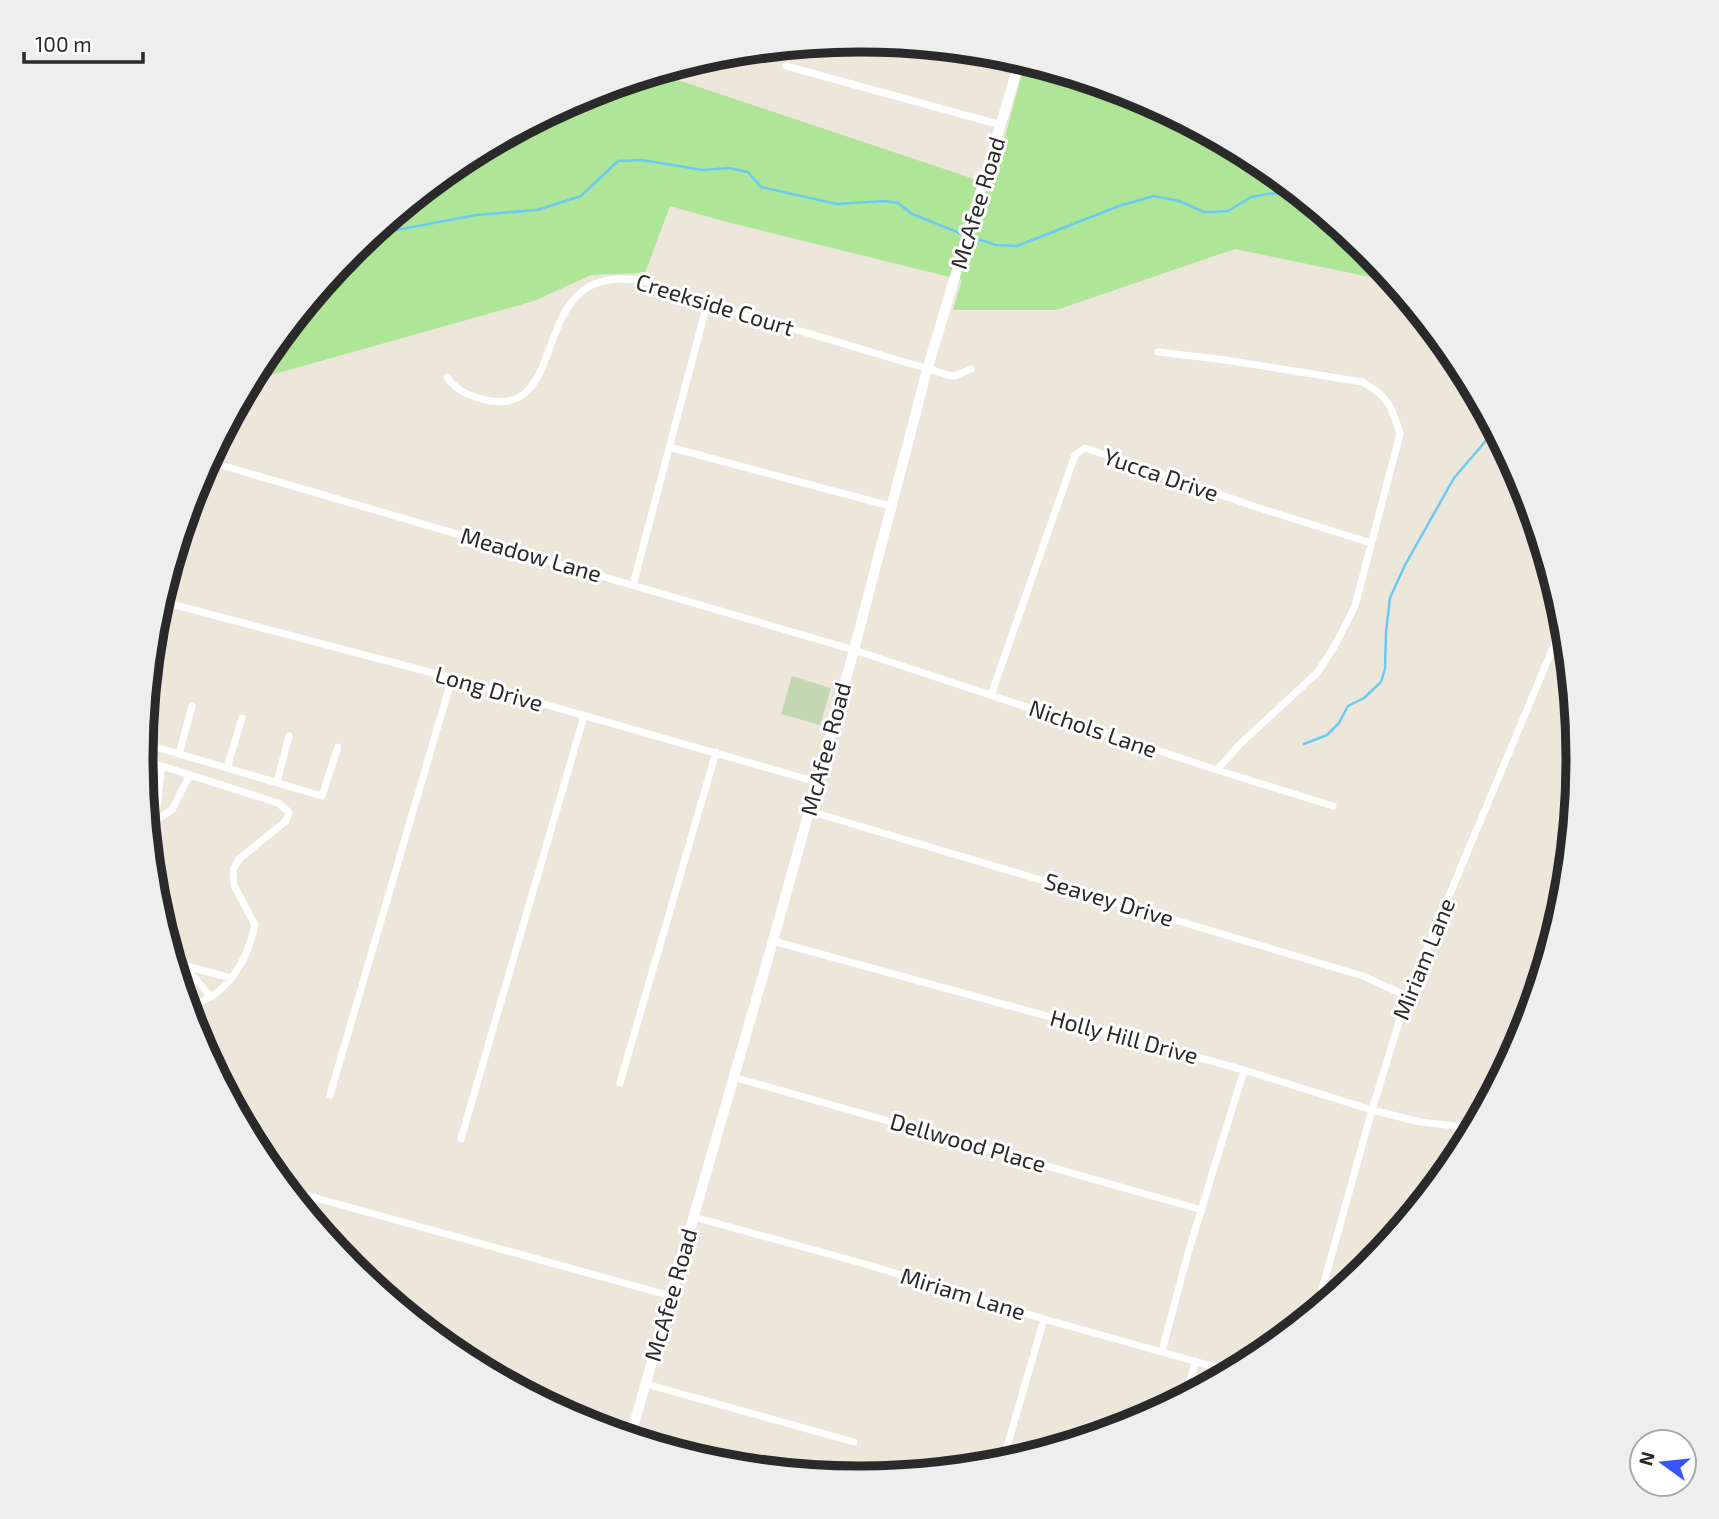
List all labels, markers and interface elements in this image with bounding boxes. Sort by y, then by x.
scale bar [24,21,144,65]
text: 100 m [35,31,92,56]
street label: McAfee Road [944,133,1010,272]
street label: Creekside Court [633,267,798,341]
street label: Yucca Drive [1100,441,1222,507]
street label: Meadow Lane [458,521,605,587]
street label: Long Drive [432,659,546,717]
street label: McAfee Road [794,679,856,818]
street label: Nichols Lane [1026,693,1161,763]
street label: Seavey Drive [1041,866,1177,932]
street label: Miriam Lane [1386,894,1460,1024]
street label: Holly Hill Drive [1047,1003,1201,1069]
street label: Dellwood Place [887,1106,1049,1178]
street label: McAfee Road [638,1225,702,1364]
street label: Miriam Lane [898,1261,1029,1325]
north arrow [1628,1428,1698,1498]
text: N [1633,1449,1659,1468]

